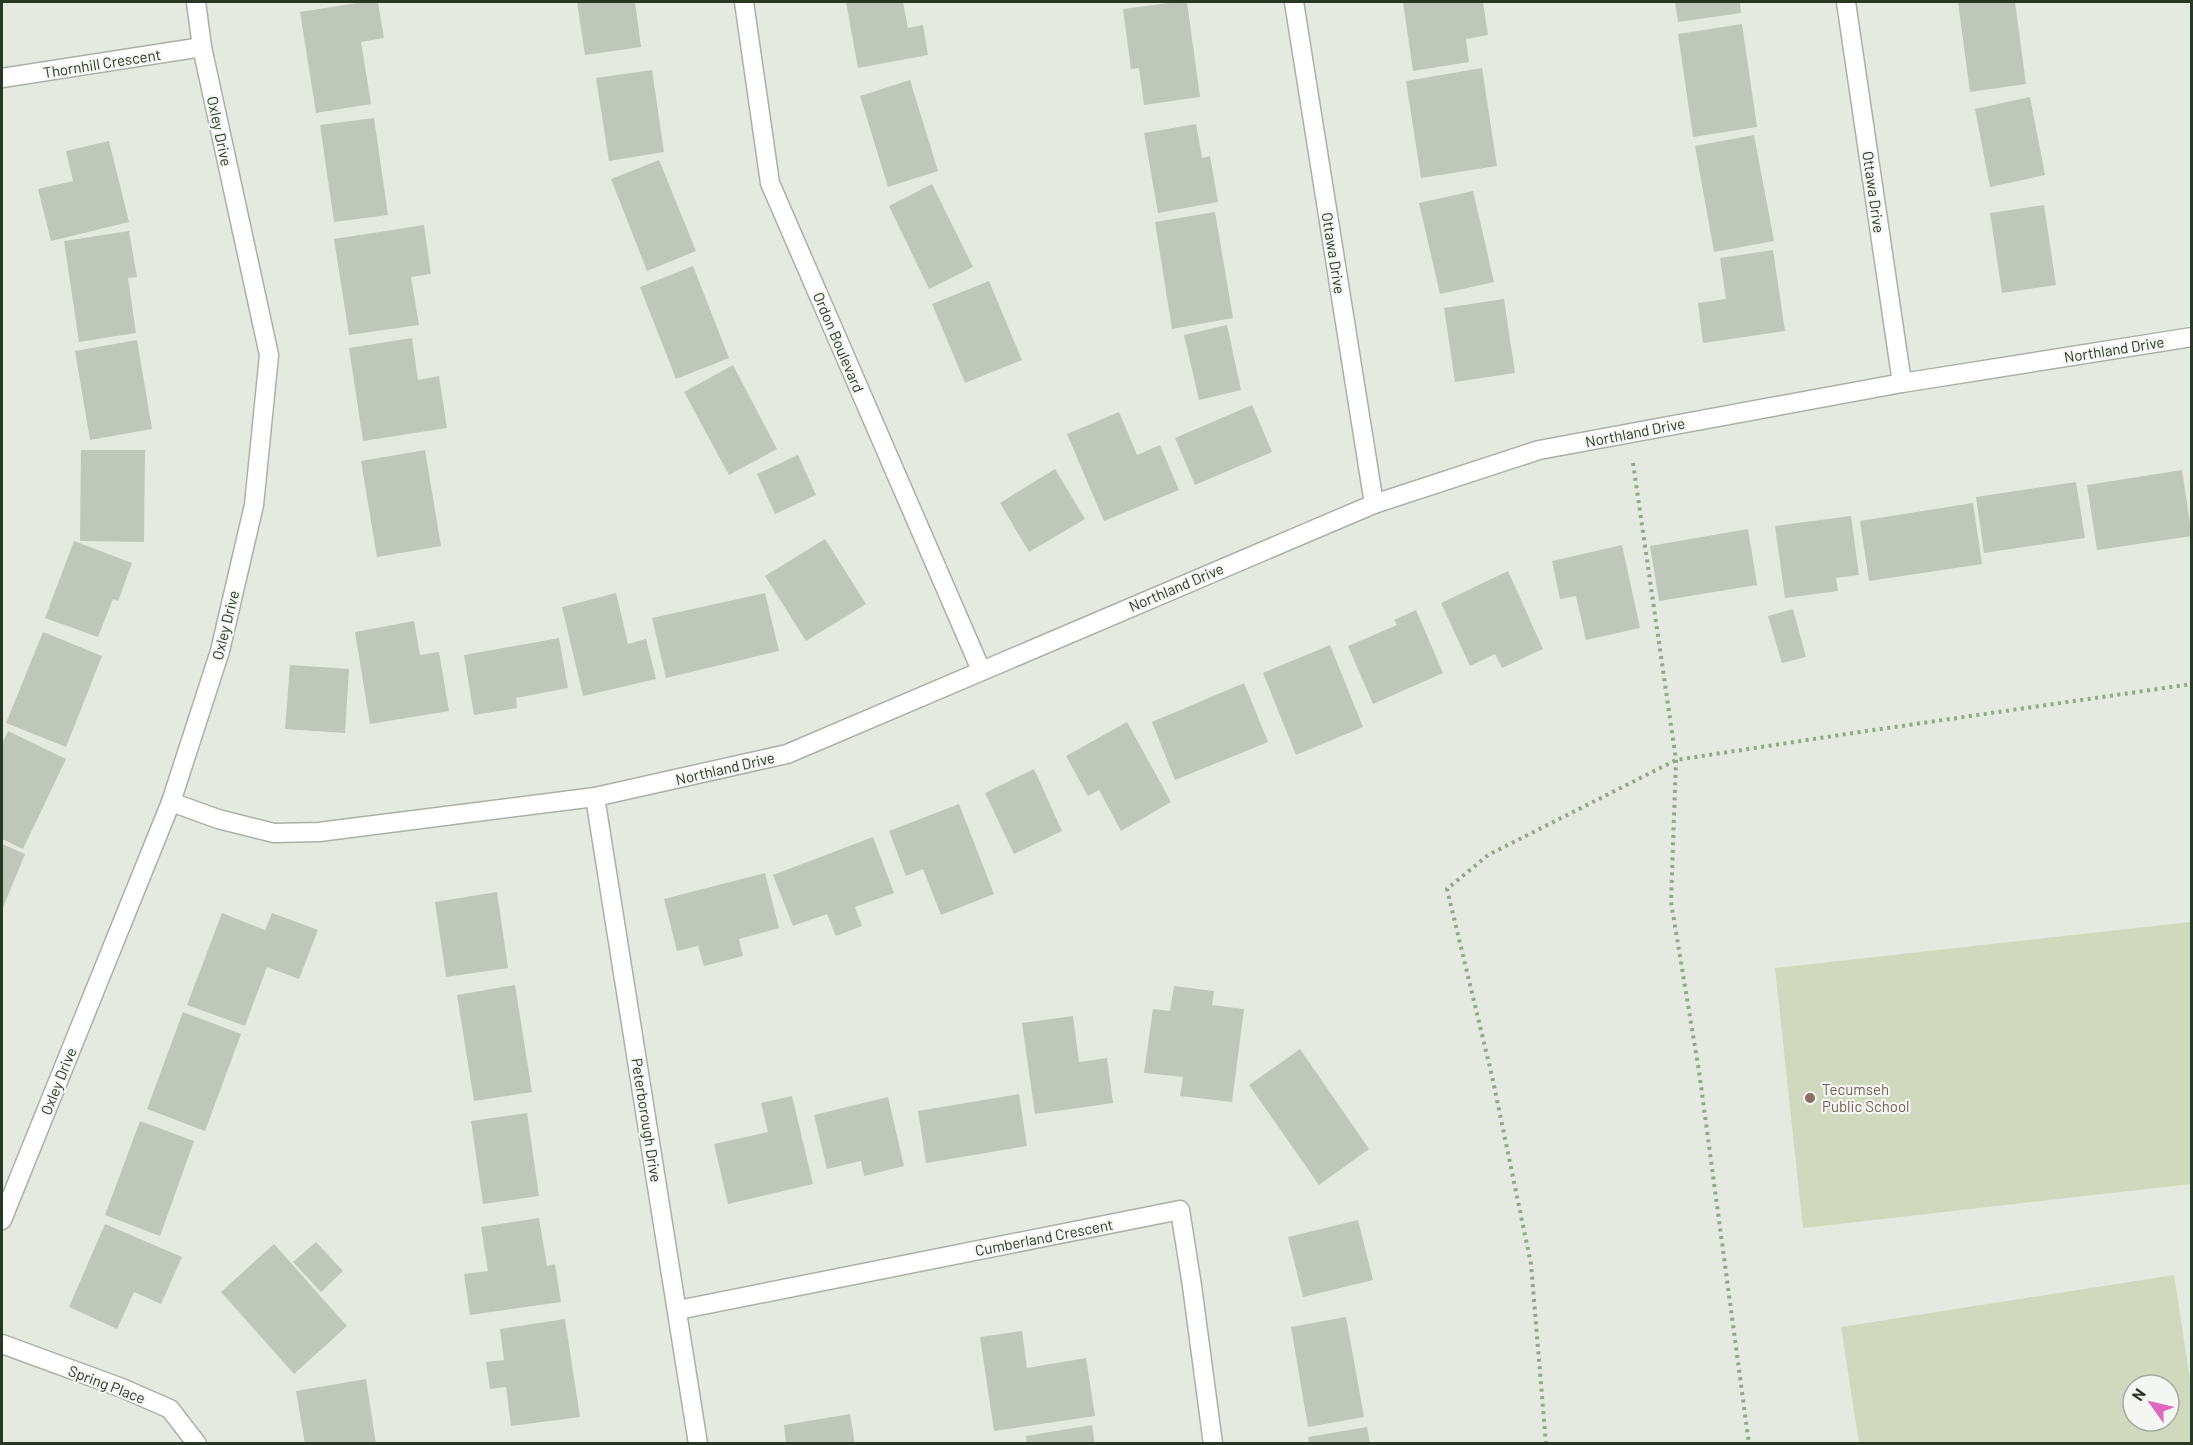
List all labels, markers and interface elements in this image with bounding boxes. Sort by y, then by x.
street label: Thornhill Crescent [42,45,162,81]
street label: Oxley Drive [204,94,236,168]
street label: Ottawa Drive [1859,150,1889,234]
street label: Ottawa Drive [1319,211,1349,295]
street label: Ordon Boulevard [810,289,868,395]
street label: Northland Drive [2063,332,2165,366]
street label: Northland Drive [1584,414,1686,450]
street label: Northland Drive [1126,559,1226,615]
street label: Oxley Drive [208,588,242,662]
street label: Northland Drive [674,748,776,788]
street label: Oxley Drive [36,1045,80,1117]
street label: Peterborough Drive [628,1057,666,1183]
place label: Tecumseh Public School [1822,1080,1910,1115]
marker: Tecumseh Public School [1803,1091,1817,1105]
street label: Cumberland Crescent [973,1215,1115,1259]
street label: Spring Place [66,1361,148,1407]
north arrow [2121,1373,2181,1433]
text: N [2127,1385,2149,1404]

